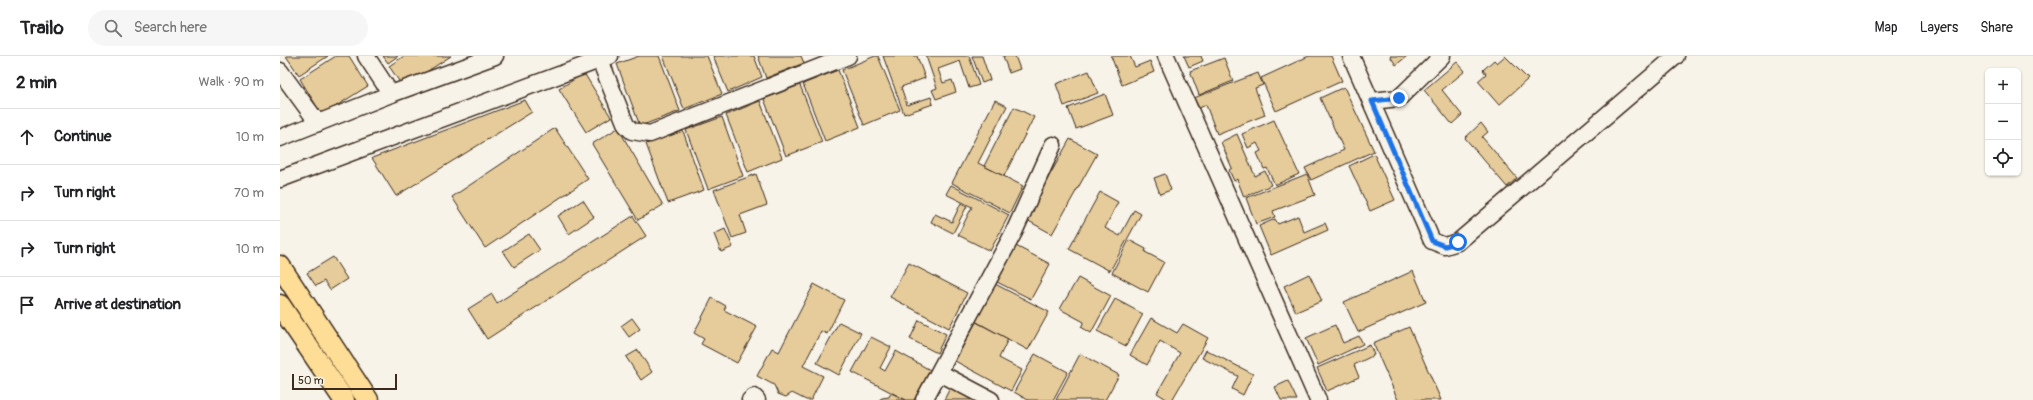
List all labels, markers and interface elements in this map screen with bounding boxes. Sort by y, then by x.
search box [88,10,368,46]
text: Trailo [20,16,64,40]
icon: search [102,17,124,39]
text: Search here [134,18,207,37]
text: Map [1875,19,1898,36]
text: Layers [1920,19,1958,36]
text: Share [1980,19,2013,36]
map controls [1985,68,2021,176]
button: + [1985,68,2021,104]
text: 2 min [16,72,57,93]
text: Walk · 90 m [199,74,264,90]
route end [1390,89,1408,107]
button: − [1985,104,2021,140]
icon: ahead [16,126,38,148]
text: Continue [54,127,112,146]
text: 10 m [236,129,264,145]
button: locate [1985,140,2021,176]
icon: right [16,182,38,204]
text: Turn right [54,183,115,202]
text: 70 m [234,185,264,201]
route start [1449,233,1467,251]
icon: right [16,238,38,260]
text: Turn right [54,239,115,258]
text: 10 m [236,241,264,257]
icon: arrive [16,294,38,316]
text: Arrive at destination [54,295,181,314]
scale bar [292,372,397,391]
text: 50 m [298,374,324,387]

